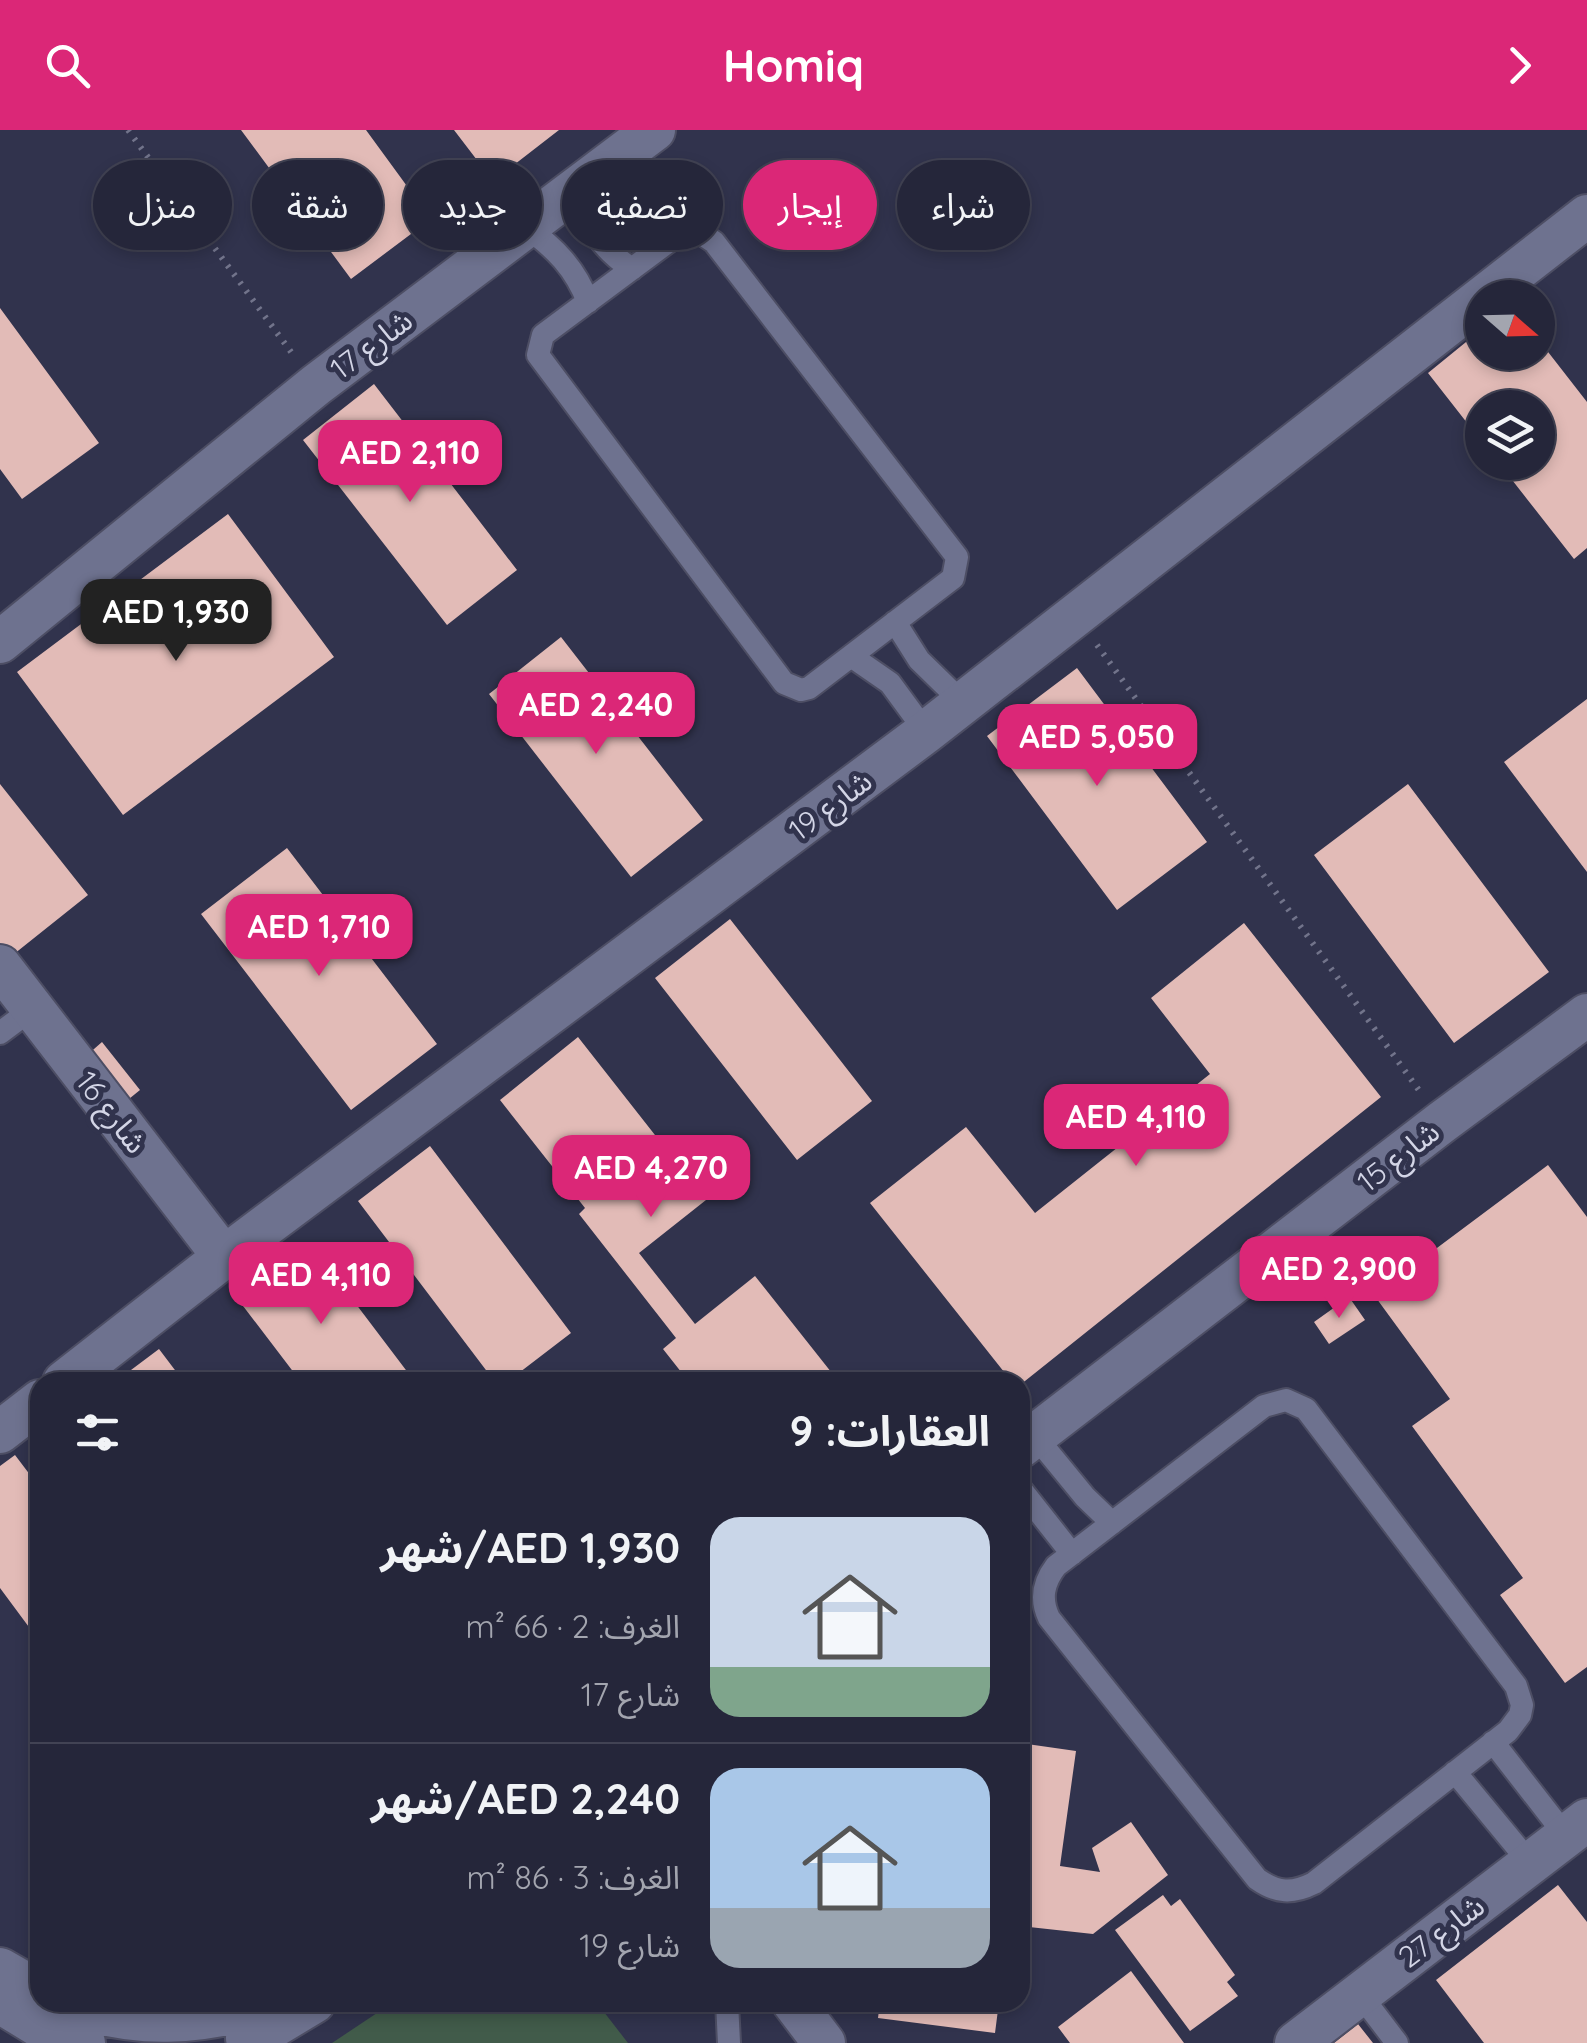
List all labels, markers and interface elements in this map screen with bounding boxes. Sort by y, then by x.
text: Homiq [723,37,864,93]
icon: search [40,38,95,93]
icon: forward [1492,38,1547,93]
chip: منزل [93,160,232,250]
chip: شقة [252,160,383,250]
chip: جديد [403,160,542,250]
chip: تصفية [562,160,723,250]
chip: إيجار [743,160,877,250]
chip: شراء [897,160,1030,250]
north arrow [1465,280,1555,370]
map controls [1465,280,1555,480]
street label: شارع 17 [322,301,422,390]
button: layers [1465,390,1555,480]
pin: AED 2,110 [296,420,524,505]
text: AED 2,110 [340,432,480,472]
pin: AED 1,930 [62,579,290,664]
text: AED 1,930 [103,591,249,631]
pin: AED 2,240 [482,672,710,757]
text: AED 2,240 [519,684,673,724]
pin: AED 5,050 [983,704,1211,789]
text: AED 5,050 [1019,716,1175,756]
street label: شارع 19 [781,761,882,852]
pin: AED 1,710 [205,894,433,979]
text: AED 1,710 [248,906,390,946]
street label: شارع 16 [65,1063,156,1163]
pin: AED 4,110 [1022,1084,1250,1169]
text: AED 4,110 [1066,1096,1206,1136]
street label: شارع 15 [1349,1112,1449,1203]
pin: AED 4,270 [537,1135,765,1220]
text: AED 4,270 [574,1147,728,1187]
pin: AED 2,900 [1225,1236,1453,1321]
pin: AED 4,110 [207,1242,435,1327]
text: AED 2,900 [1261,1248,1417,1288]
text: AED 4,110 [251,1254,391,1294]
text: العقارات: 9 [790,1404,990,1457]
icon: filters [70,1405,125,1460]
text: AED 1,930/شهر [381,1521,680,1574]
icon: home [790,1557,910,1677]
text: الغرف: 2 · 66 m² [466,1606,680,1646]
text: شارع 17 [581,1674,680,1714]
text: AED 2,240/شهر [371,1772,680,1825]
icon: home [790,1808,910,1928]
text: الغرف: 3 · 86 m² [466,1857,680,1897]
street label: شارع 27 [1390,1886,1494,1979]
text: شارع 19 [579,1925,680,1965]

